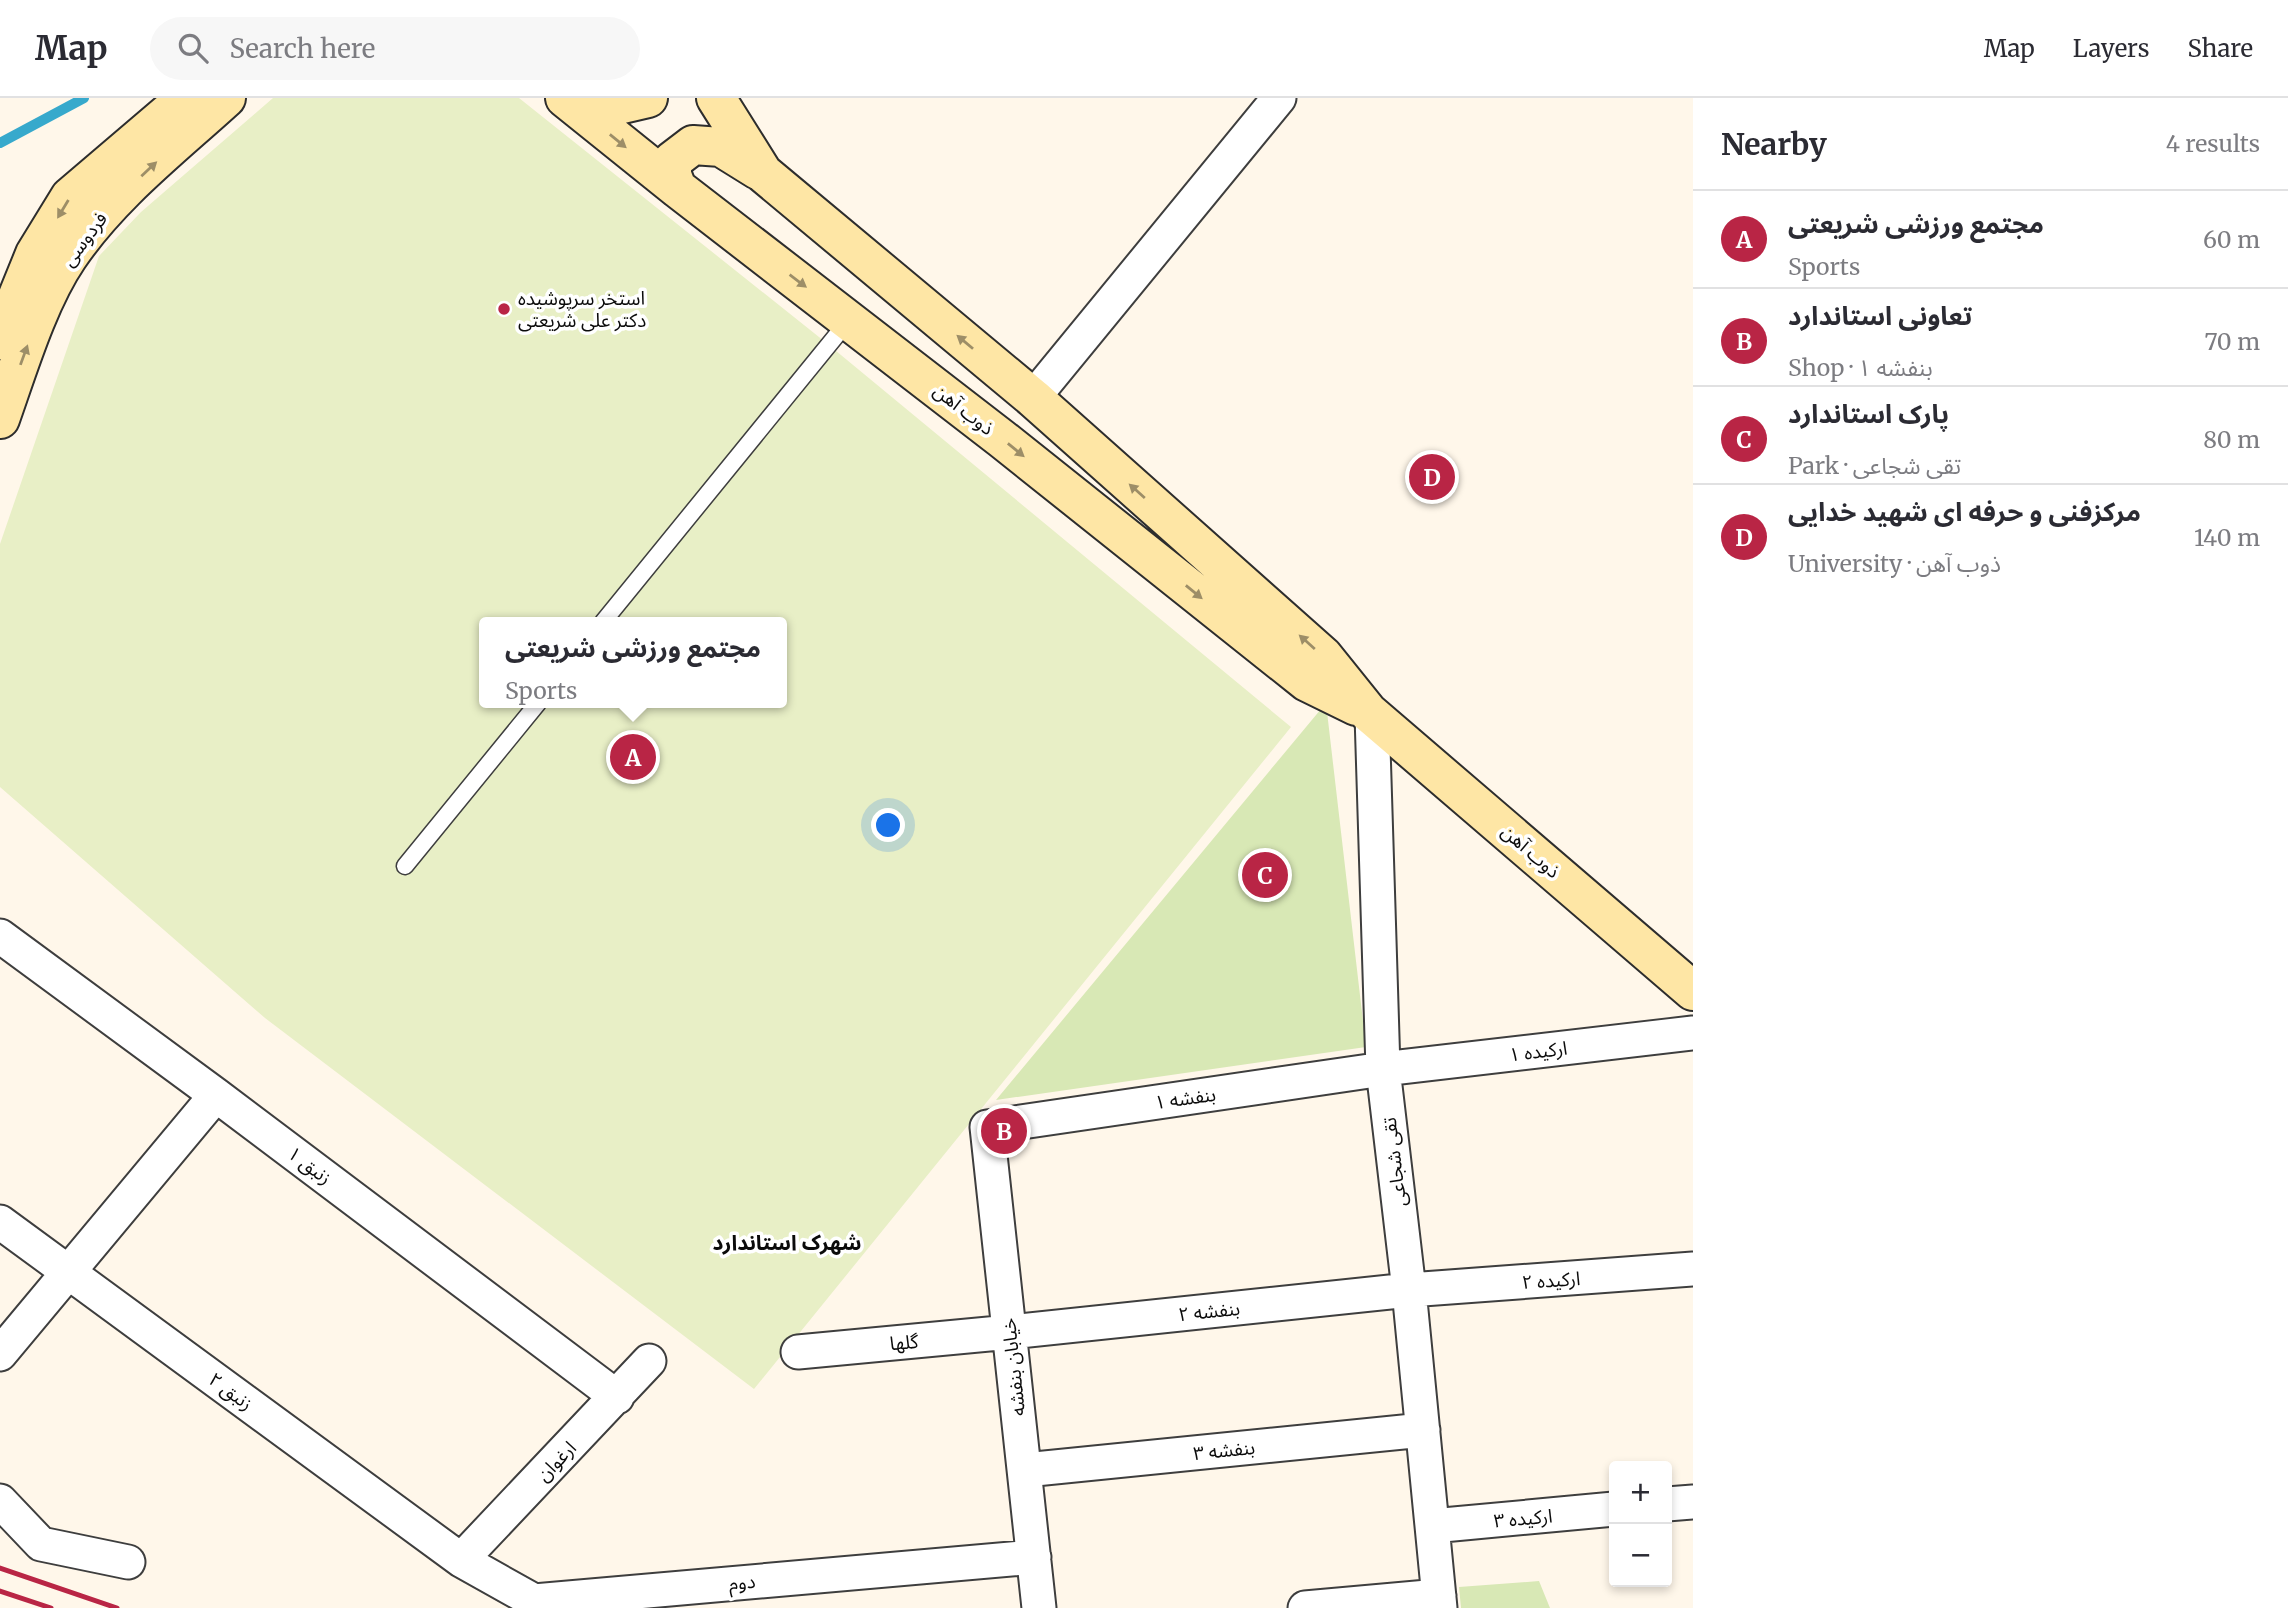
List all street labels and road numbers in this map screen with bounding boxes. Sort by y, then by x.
street label: فردوسی [56,207,112,271]
street label: ذوب آهن [929,378,999,440]
street label: ذوب آهن [1497,819,1565,883]
street label: ارکیده ۱ [1507,1036,1569,1066]
street label: بنفشه ۱ [1153,1082,1217,1114]
street label: تقی شجاعی [1377,1116,1411,1208]
street label: زنبق ۱ [283,1141,337,1189]
street label: ارکیده ۲ [1521,1266,1581,1294]
street label: بنفشه ۲ [1177,1296,1241,1326]
street label: خیابان بنفشه [996,1317,1030,1417]
street label: گلها [889,1329,920,1355]
street label: زنبق ۲ [204,1367,258,1415]
street label: بنفشه ۳ [1192,1435,1256,1465]
street label: ارغوان [531,1436,581,1486]
street label: ارکیده ۳ [1493,1503,1553,1533]
street label: دوم [728,1569,757,1598]

